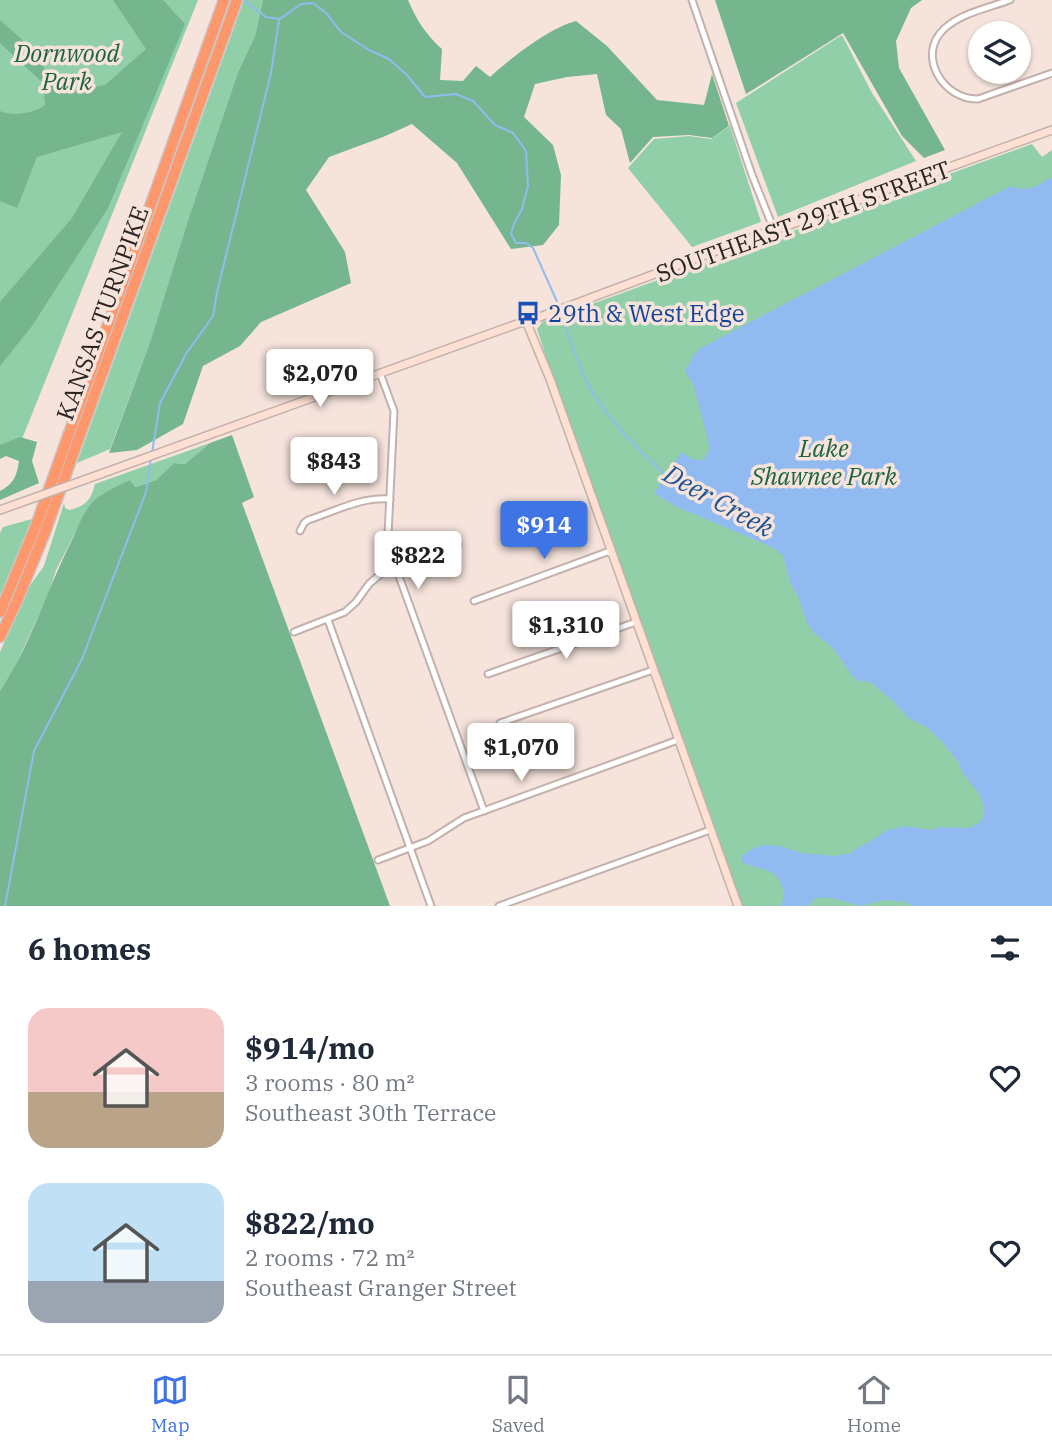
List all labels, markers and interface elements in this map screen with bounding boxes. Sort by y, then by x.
map controls [968,21,1031,84]
button: layers [968,21,1031,84]
park label: Dornwood Park [13,37,121,97]
street label: SOUTHEAST 29TH STREET [651,153,955,289]
street label: KANSAS TURNPIKE [48,201,156,425]
place label: 29th & West Edge [548,297,745,329]
bus stop icon: 29th & West Edge [514,299,542,327]
pin: $2,070 [263,350,377,409]
text: $2,070 [282,357,358,387]
park label: Lake Shawnee Park [750,432,897,492]
pin: $843 [293,438,375,497]
text: $843 [306,445,362,475]
water label: Deer Creek [657,455,780,544]
pin: $914 [503,502,585,561]
text: $914 [516,509,572,539]
pin: $822 [377,532,459,591]
text: $822 [390,539,446,569]
pin: $1,310 [509,602,623,661]
text: $1,310 [528,609,604,639]
pin: $1,070 [464,724,578,783]
text: $1,070 [483,731,559,761]
text: 6 homes [28,929,151,968]
icon: filters [986,929,1024,967]
text: $914/mo [245,1028,375,1067]
icon: home [84,1036,168,1120]
icon: heart [986,1059,1024,1097]
text: 3 rooms · 80 m² [245,1067,415,1097]
text: Southeast 30th Terrace [245,1097,496,1127]
text: $822/mo [245,1203,375,1242]
icon: home [84,1211,168,1295]
icon: heart [986,1234,1024,1272]
text: 2 rooms · 72 m² [245,1242,415,1272]
text: Southeast Granger Street [245,1272,517,1302]
tab: Map [151,1371,190,1437]
tab: Saved [492,1371,545,1437]
tab: Home [847,1371,901,1437]

